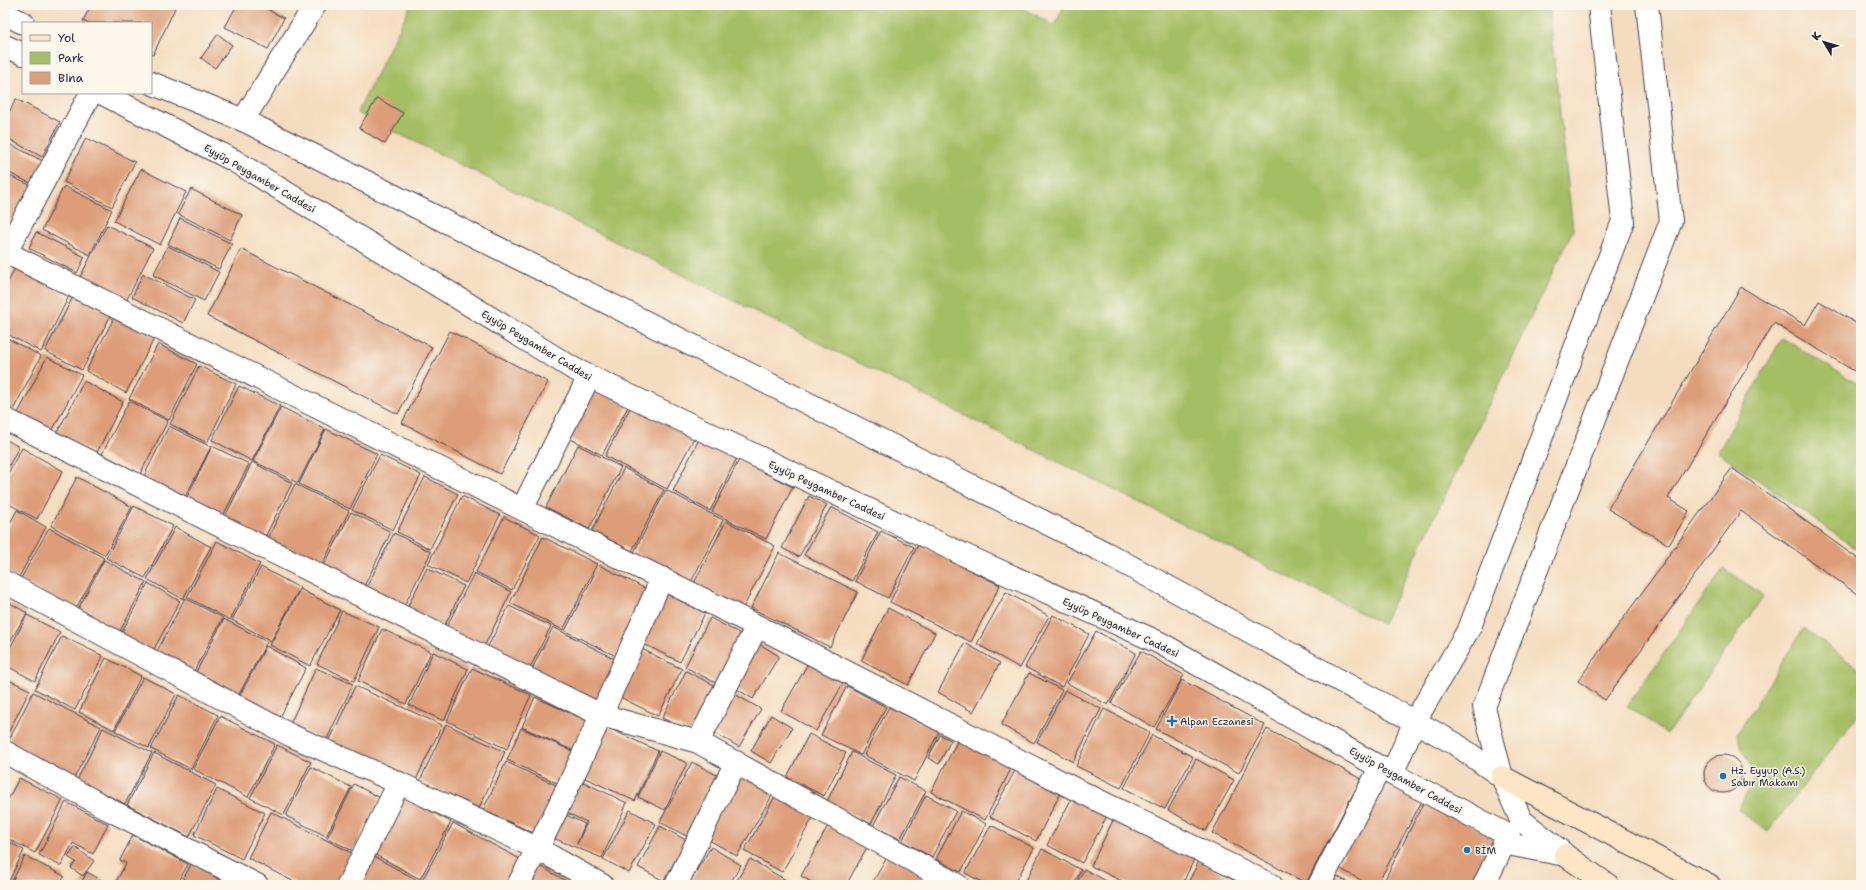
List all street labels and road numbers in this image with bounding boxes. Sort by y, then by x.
street label: Eyyüp Peygamber Caddesi [202,141,318,216]
street label: Eyyüp Peygamber Caddesi [479,307,595,384]
street label: Eyyüp Peygamber Caddesi [767,458,887,523]
street label: Eyyüp Peygamber Caddesi [1061,595,1181,660]
street label: Eyyüp Peygamber Caddesi [1347,744,1465,817]

